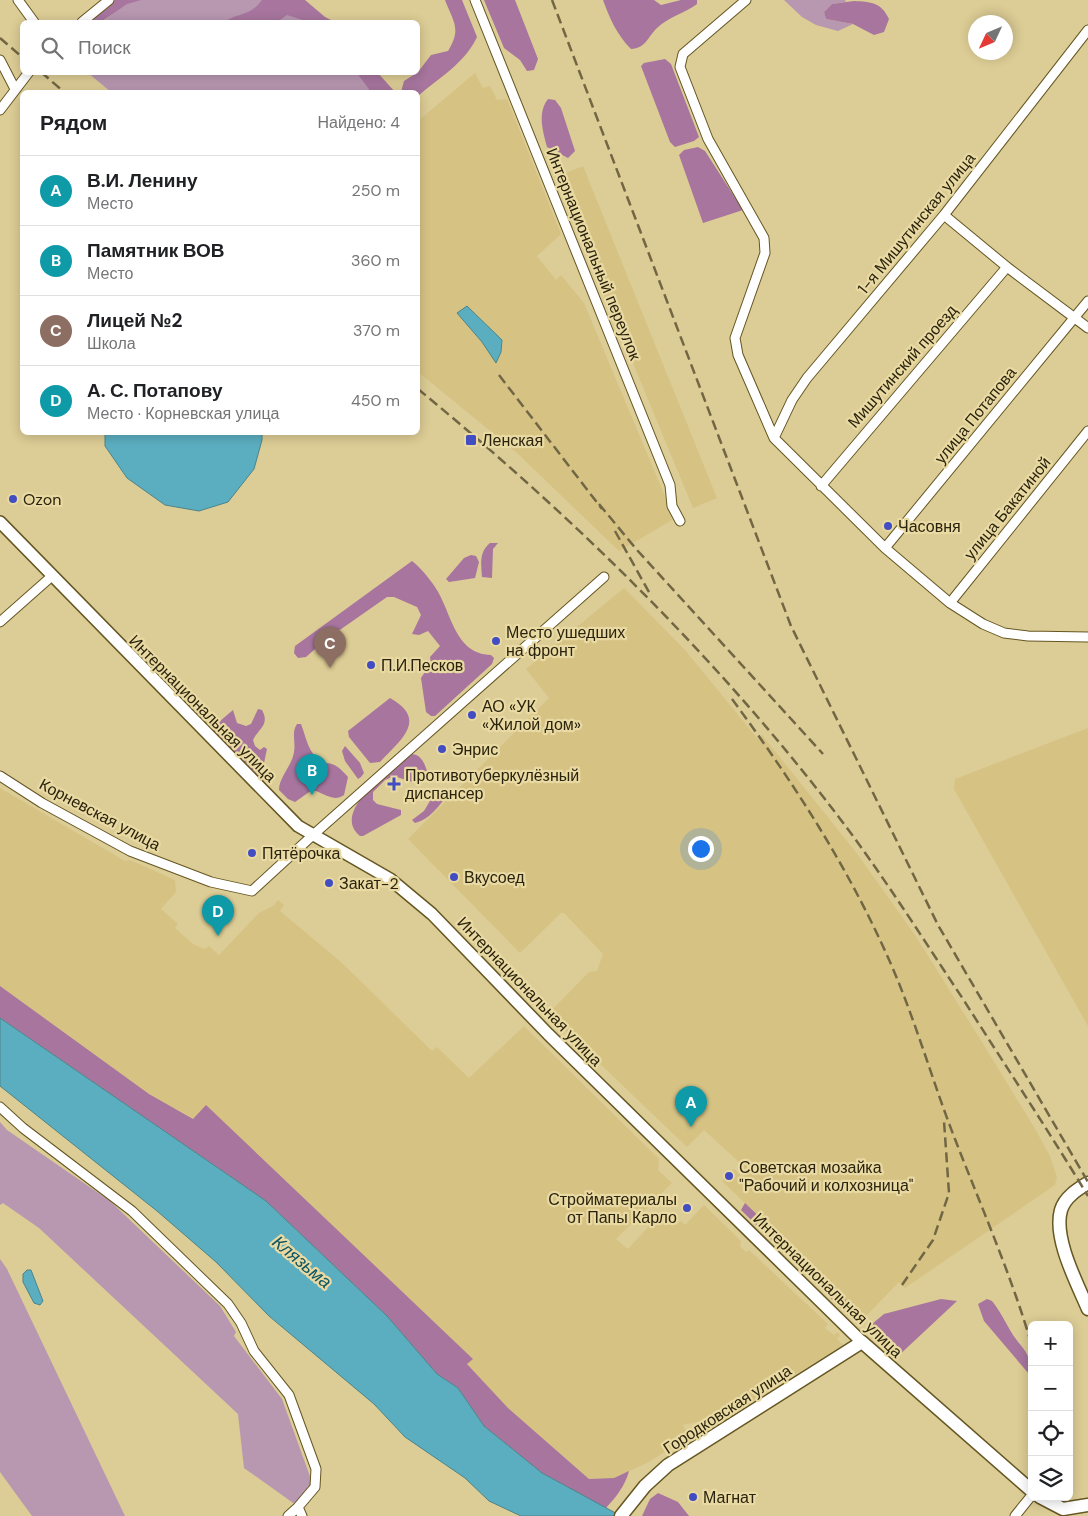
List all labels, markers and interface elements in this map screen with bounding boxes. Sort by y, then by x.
north arrow [968,15,1013,60]
search box [20,20,420,75]
icon: search [38,34,66,62]
text: Поиск [78,35,131,60]
text: Рядом [40,109,107,137]
text: Найдено: 4 [317,112,400,133]
street label: Интернациональный переулок [541,145,646,364]
street label: 1-я Мишутинская улица [853,148,980,298]
text: В.И. Ленину [87,168,198,193]
text: A [50,180,62,201]
text: 250 m [352,180,400,201]
text: Место [87,193,133,214]
text: Памятник ВОВ [87,238,225,263]
text: B [51,250,61,271]
text: 360 m [351,250,400,271]
text: Место [87,263,133,284]
street label: Мишутинский проезд [843,300,962,432]
text: Лицей №2 [87,308,183,333]
text: C [50,320,62,341]
text: 370 m [353,320,400,341]
text: Школа [87,333,136,354]
street label: улица Потапова [930,362,1021,468]
text: А. С. Потапову [87,378,222,403]
text: D [50,390,62,411]
text: 450 m [351,390,400,411]
text: Место · Корневская улица [87,403,279,424]
place label: Ленская [482,430,543,451]
marker: Ленская [464,433,478,447]
street label: улица Бакатиной [959,453,1055,564]
place label: Ozon [23,489,61,510]
marker: Ozon [7,493,19,505]
place label: Часовня [898,516,961,537]
marker: Часовня [882,520,894,532]
place label: Место ушедших на фронт [506,622,625,661]
pin: C [314,627,346,668]
street label: Интернациональная улица [124,630,281,787]
marker: Место ушедших на фронт [490,635,502,647]
place label: П.И.Песков [381,655,463,676]
marker: П.И.Песков [365,659,377,671]
place label: АО «УК «Жилой дом» [482,696,581,735]
marker: АО «УК «Жилой дом» [466,709,478,721]
place label: Энрис [452,739,498,760]
marker: Энрис [436,743,448,755]
pin: B [296,754,328,795]
place label: Противотуберкулёзный диспансер [405,765,579,804]
street label: Корневская улица [36,774,164,855]
marker: Противотуберкулёзный диспансер [387,777,401,791]
your location [688,836,714,862]
place label: Пятёрочка [262,843,341,864]
marker: Пятёрочка [246,847,258,859]
place label: Вкусоед [464,867,525,888]
marker: Вкусоед [448,871,460,883]
place label: Закат-2 [339,873,399,894]
marker: Закат-2 [323,877,335,889]
pin: D [202,895,234,936]
street label: Интернациональная улица [453,912,607,1071]
pin: A [675,1086,707,1127]
place label: Советская мозайка "Рабочий и колхозница" [739,1157,914,1196]
marker: Советская мозайка "Рабочий и колхозница" [723,1170,735,1182]
place label: Стройматериалы от Папы Карло [548,1189,677,1228]
marker: Стройматериалы от Папы Карло [681,1202,693,1214]
street label: Интернациональная улица [748,1208,907,1362]
water label: Клязьма [267,1230,337,1294]
map controls [1028,1321,1073,1501]
button: + [1028,1321,1073,1366]
street label: Городковская улица [659,1360,795,1459]
button: − [1028,1366,1073,1411]
button: locate [1028,1411,1073,1456]
button: layers [1028,1456,1073,1501]
place label: Магнат [703,1487,757,1508]
marker: Магнат [687,1491,699,1503]

